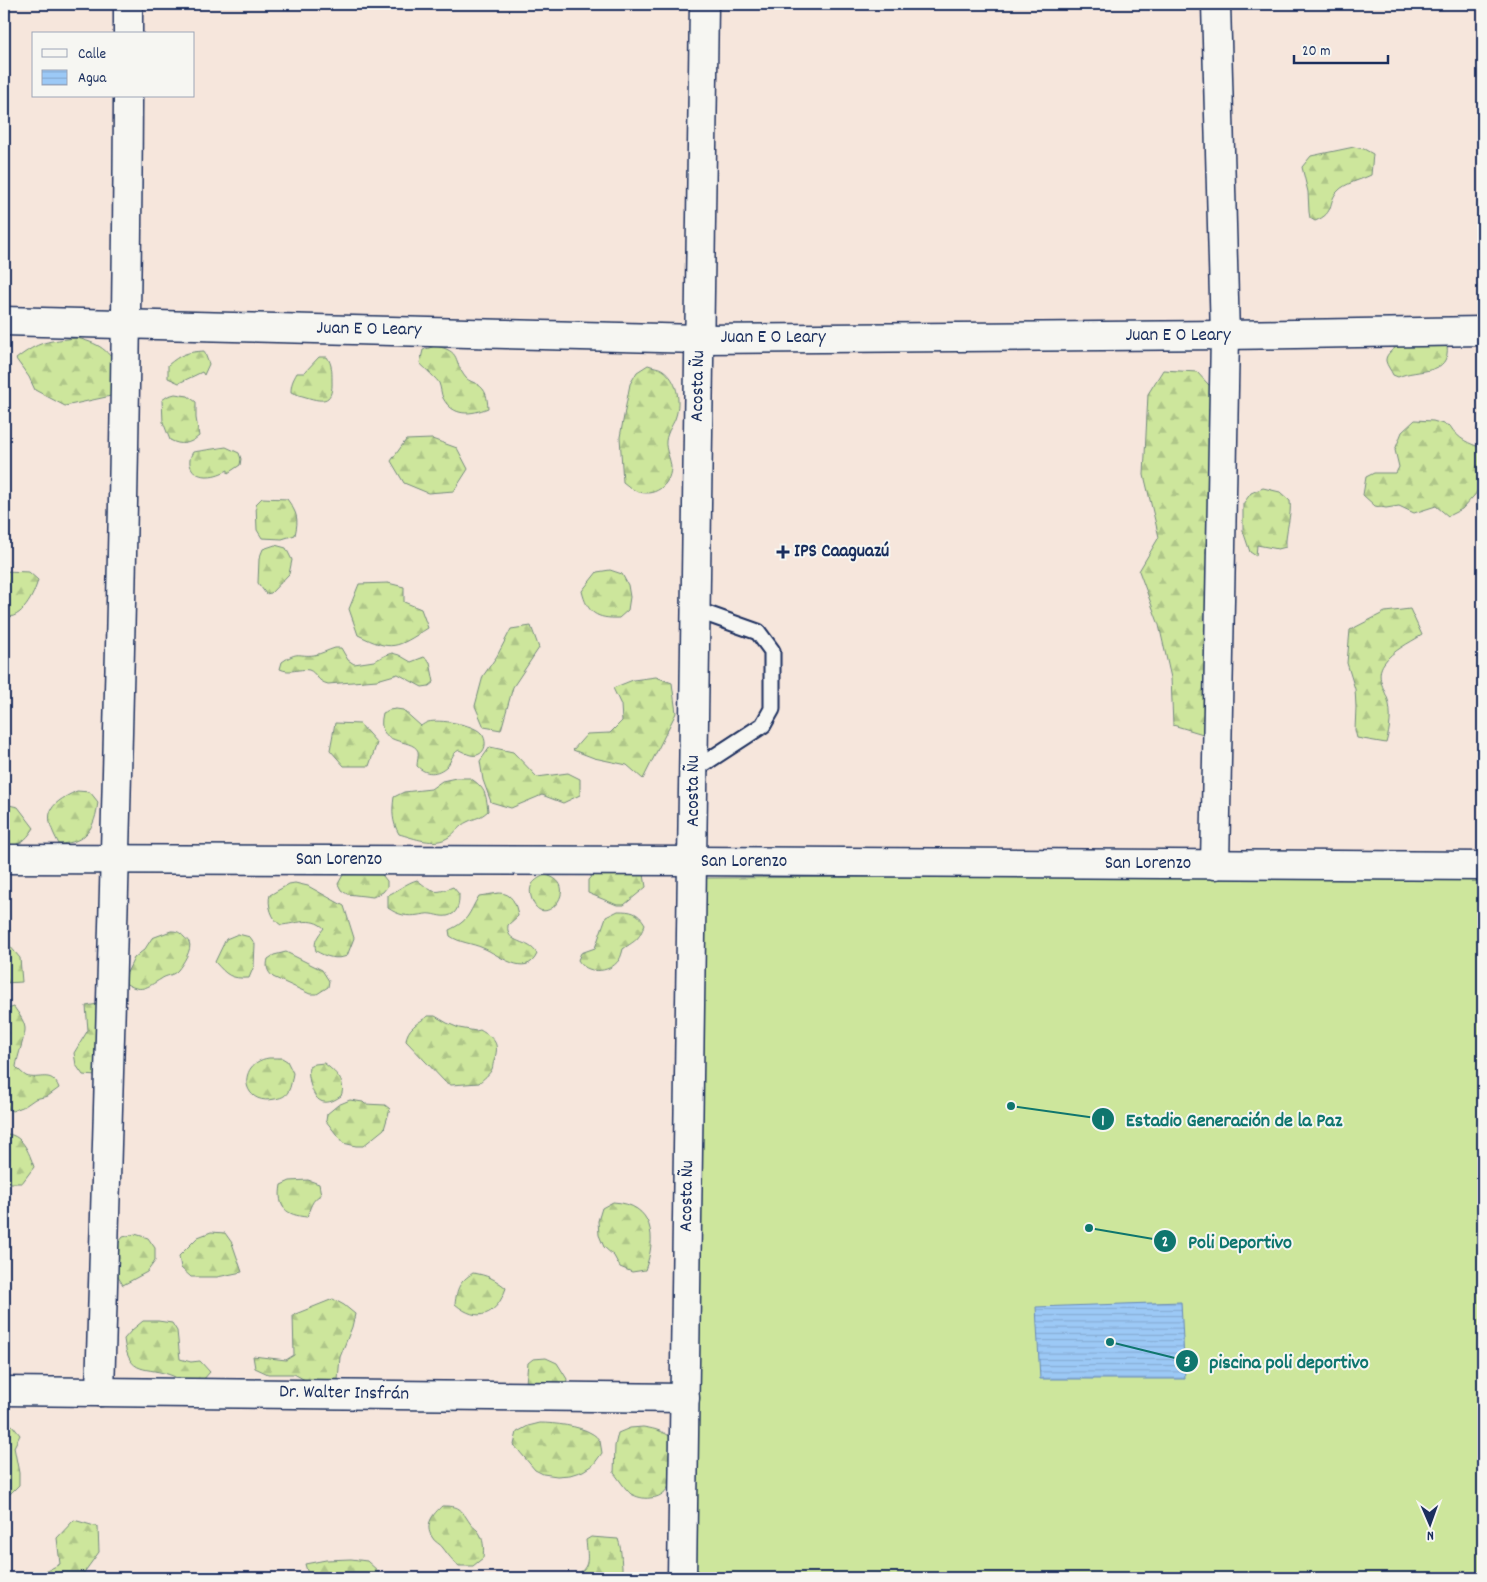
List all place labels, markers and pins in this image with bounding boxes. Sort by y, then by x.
place label: IPS Caaguazú [794,539,889,566]
marker: IPS Caaguazú [776,545,790,559]
callout: Estadio Generación de la Paz [1091,1102,1352,1137]
callout: Poli Deportivo [1153,1224,1302,1259]
callout: piscina poli deportivo [1174,1343,1379,1378]

